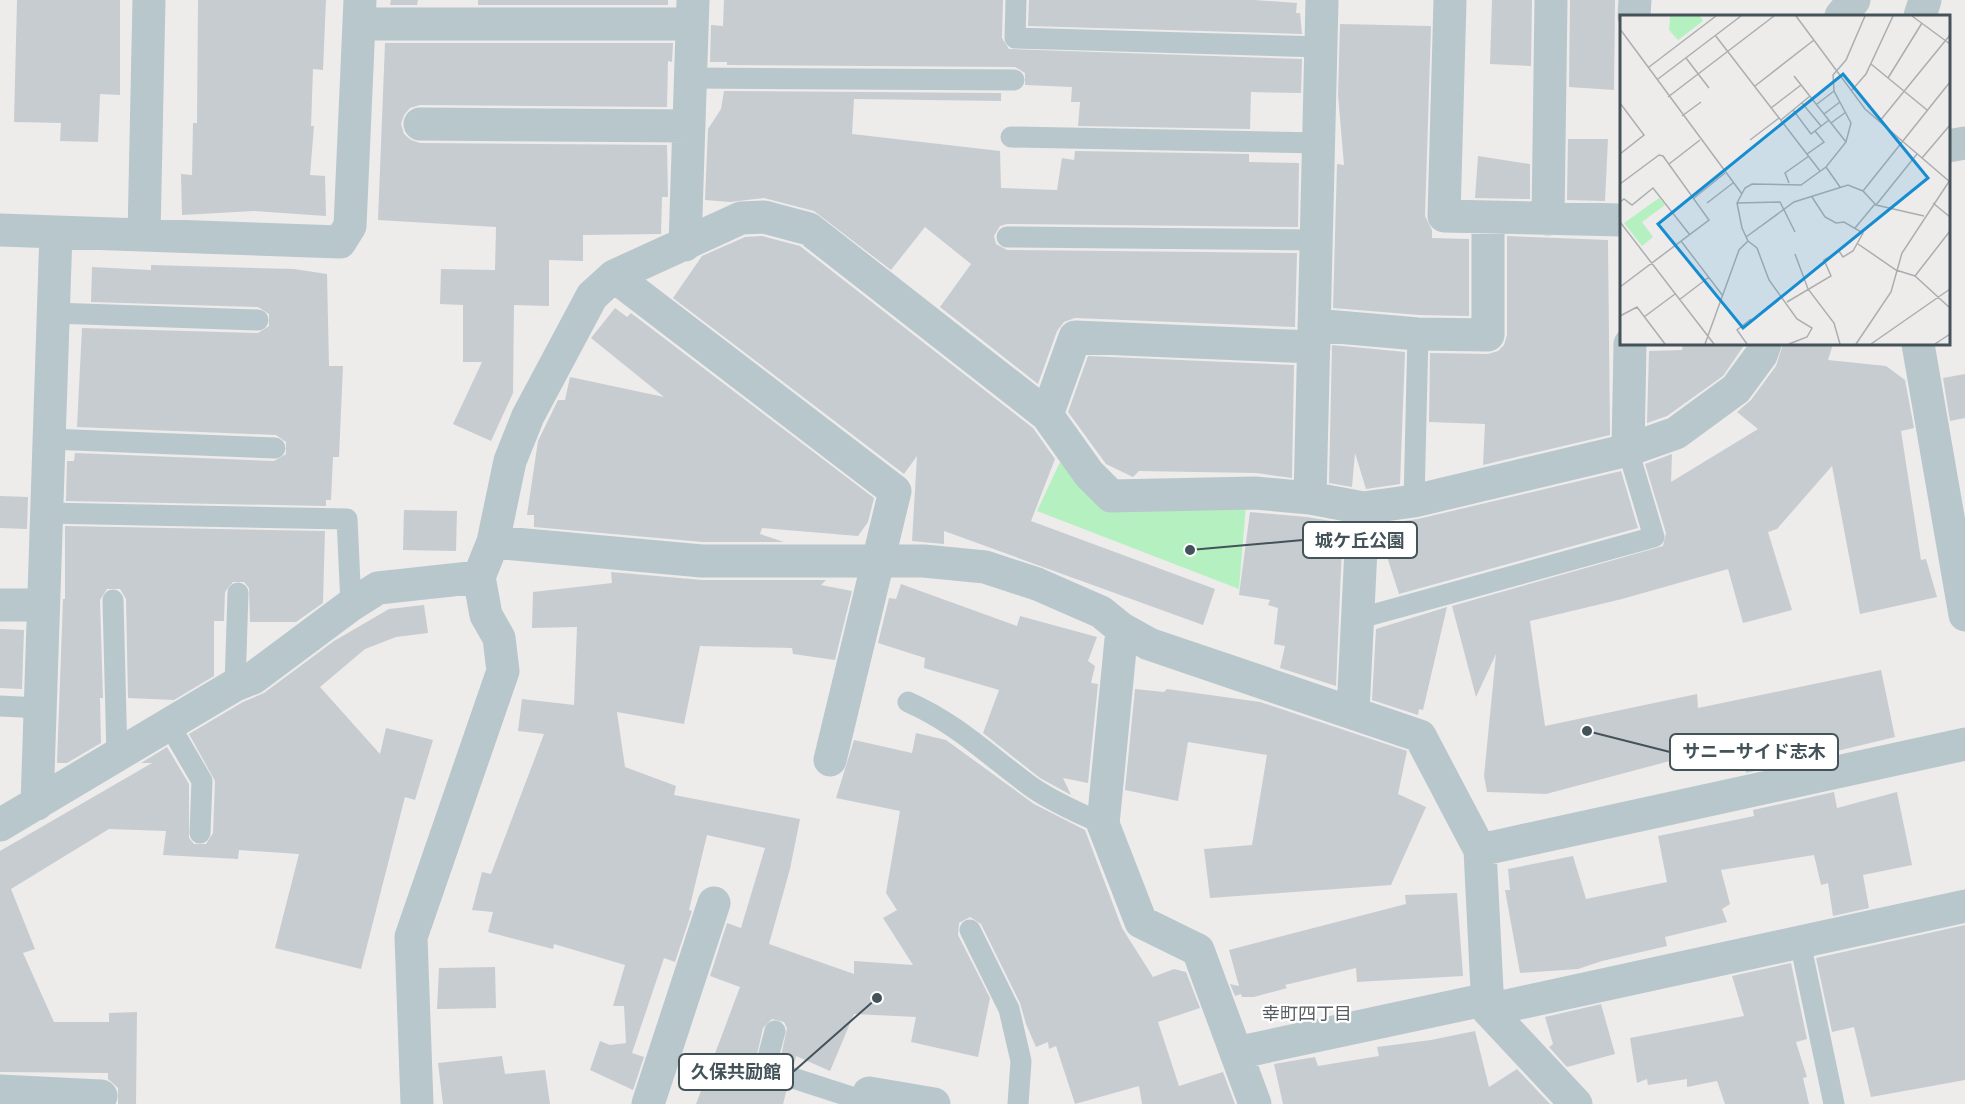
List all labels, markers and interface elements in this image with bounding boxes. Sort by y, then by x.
inset map [1620,15,1950,345]
callout: 城ケ丘公園 [1303,522,1417,558]
text: 城ケ丘公園 [1315,530,1405,551]
callout: サニーサイド志木 [1670,734,1838,770]
text: サニーサイド志木 [1682,741,1826,762]
district label: 幸町四丁目 [1262,1003,1352,1024]
callout: 久保共励館 [679,1054,793,1090]
text: 久保共励館 [691,1061,781,1082]

